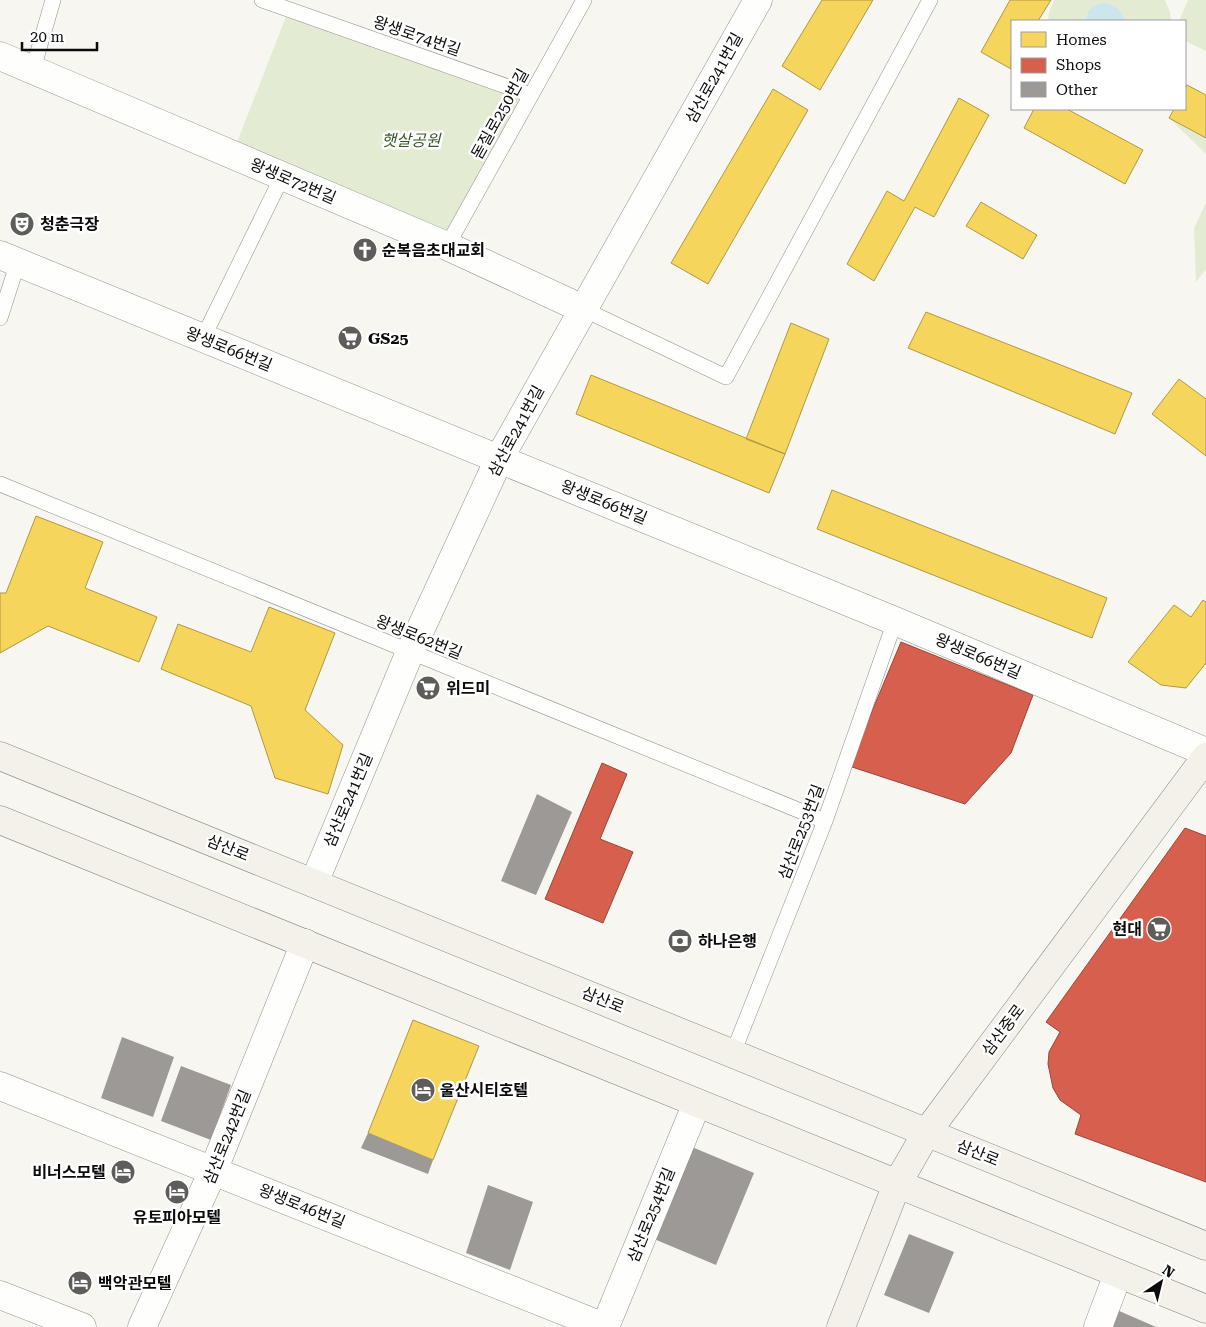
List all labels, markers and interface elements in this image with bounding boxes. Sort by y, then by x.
street label: 왕생로74번길 [371,12,463,60]
scale bar [22,20,98,52]
legend [1011,20,1186,110]
text: 20 m [30,28,65,46]
street label: 삼산로241번길 [681,29,747,127]
text: Homes [1056,31,1107,49]
text: Shops [1056,56,1101,74]
street label: 돋질로250번길 [467,65,533,163]
text: Other [1056,81,1098,99]
park label: 햇살공원 [382,131,442,150]
street label: 왕생로72번길 [247,154,339,208]
theatre icon: 청춘극장 [9,211,35,237]
place label: 청춘극장 [40,215,99,234]
church icon: 순복음초대교회 [352,237,378,263]
place label: 순복음초대교회 [382,241,485,260]
street label: 왕생로66번길 [183,323,275,375]
supermarket icon: GS25 [337,325,363,351]
place label: GS25 [368,329,408,348]
street label: 삼산로241번길 [484,382,548,480]
street label: 왕생로66번길 [558,476,650,528]
street label: 왕생로62번길 [373,611,465,663]
street label: 왕생로66번길 [932,629,1024,683]
supermarket icon: 위드미 [415,675,441,701]
place label: 위드미 [446,679,490,698]
street label: 삼산로241번길 [320,750,376,850]
street label: 삼산로253번길 [774,782,828,882]
street label: 삼산로 [204,831,252,865]
supermarket icon: 현대 [1146,916,1172,942]
place label: 현대 [1113,920,1142,939]
bank icon: 하나은행 [667,928,693,954]
place label: 하나은행 [698,932,757,951]
street label: 삼산로 [579,983,627,1017]
street label: 삼산중로 [978,1001,1028,1059]
hotel icon: 울산시티호텔 [410,1077,436,1103]
place label: 울산시티호텔 [440,1081,528,1100]
street label: 삼산로242번길 [199,1087,255,1187]
street label: 삼산로 [954,1136,1002,1170]
hotel icon: 비너스모텔 [110,1159,136,1185]
place label: 비너스모텔 [32,1163,106,1182]
street label: 삼산로254번길 [623,1165,679,1265]
hotel icon: 유토피아모텔 [164,1179,190,1205]
street label: 왕생로46번길 [256,1180,348,1232]
place label: 유토피아모텔 [133,1208,221,1227]
north arrow [1136,1257,1186,1307]
text: N [1159,1262,1178,1281]
hotel icon: 백악관모텔 [67,1270,93,1296]
place label: 백악관모텔 [98,1274,172,1293]

